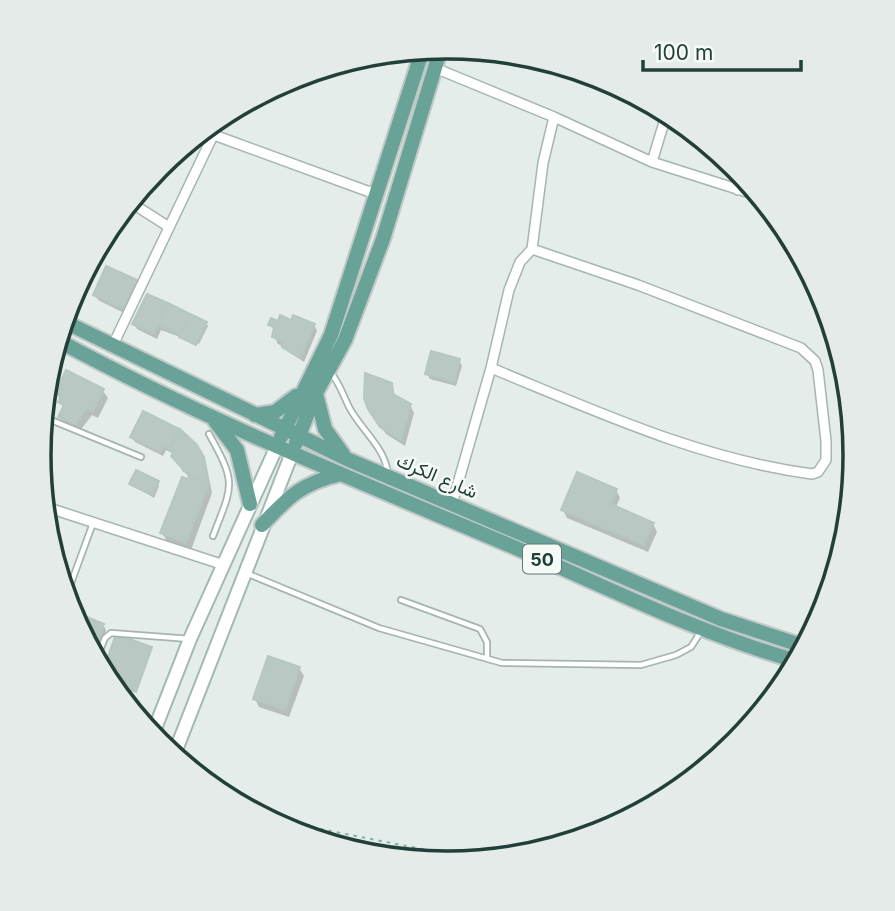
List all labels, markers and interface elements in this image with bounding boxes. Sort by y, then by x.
scale bar [643,28,800,72]
text: 100 m [654,40,713,65]
street label: شارع الكرك [393,449,481,504]
road number: 50 [523,544,561,574]

